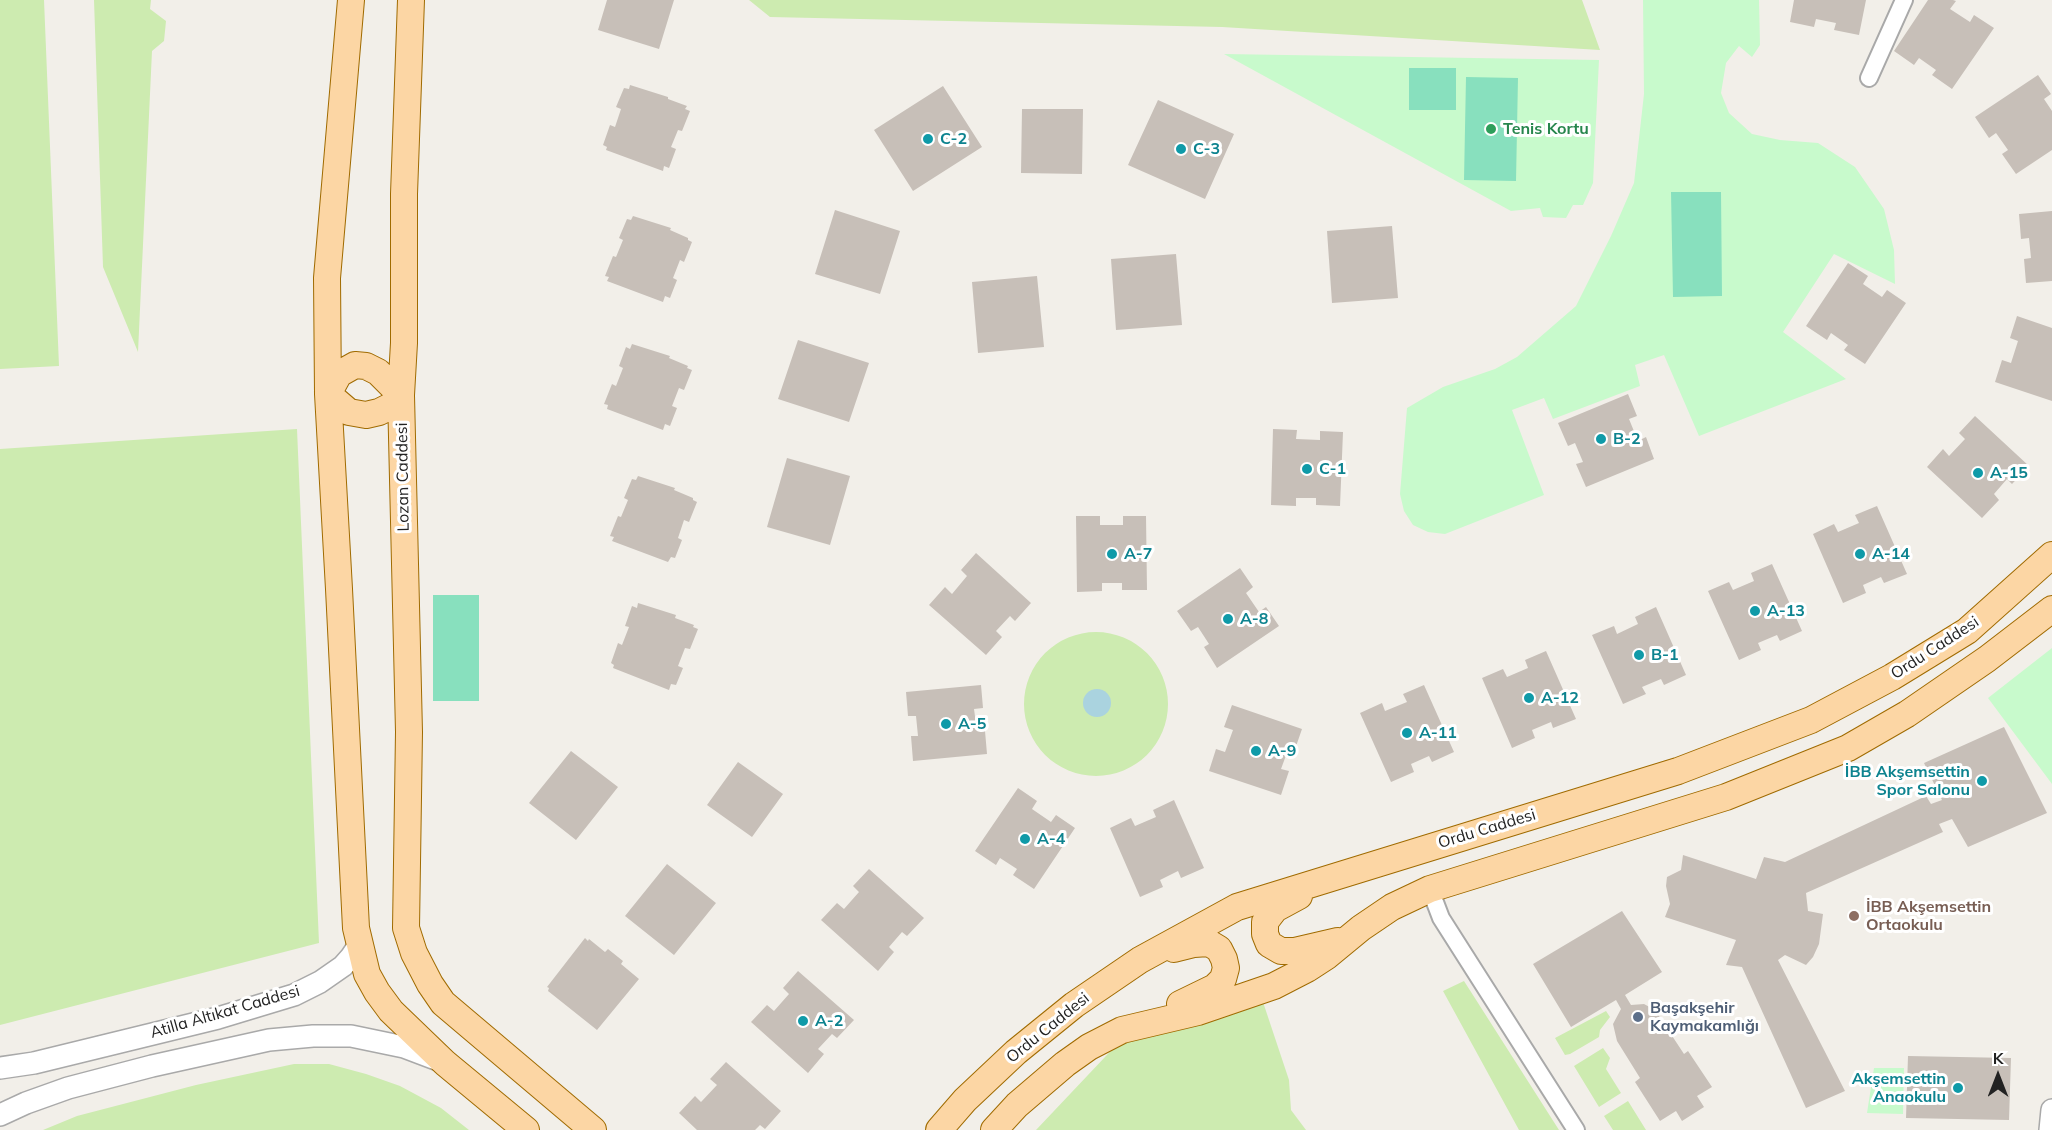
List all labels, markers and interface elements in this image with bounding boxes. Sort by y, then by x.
place label: Tenis Kortu [1503,119,1589,139]
marker: Tenis Kortu [1484,122,1498,136]
place label: C-2 [940,129,967,149]
marker: C-2 [921,132,935,146]
place label: C-3 [1193,139,1220,159]
marker: C-3 [1174,142,1188,156]
street label: Lozan Caddesi [392,422,414,532]
place label: B-2 [1613,429,1641,449]
marker: B-2 [1594,432,1608,446]
place label: C-1 [1319,459,1346,479]
marker: C-1 [1300,462,1314,476]
place label: A-15 [1990,463,2028,483]
marker: A-15 [1971,466,1985,480]
place label: A-7 [1124,544,1152,564]
place label: A-14 [1872,544,1910,564]
marker: A-7 [1105,547,1119,561]
marker: A-14 [1853,547,1867,561]
place label: A-13 [1767,601,1805,621]
marker: A-13 [1748,604,1762,618]
place label: A-8 [1240,609,1268,629]
marker: A-8 [1221,612,1235,626]
street label: Ordu Caddesi [1887,612,1983,684]
place label: B-1 [1651,645,1679,665]
marker: B-1 [1632,648,1646,662]
place label: A-12 [1541,688,1579,708]
marker: A-12 [1522,691,1536,705]
place label: A-5 [958,714,986,734]
marker: A-5 [939,717,953,731]
place label: A-11 [1419,723,1457,743]
marker: A-11 [1400,726,1414,740]
place label: A-9 [1268,741,1296,761]
marker: A-9 [1249,744,1263,758]
place label: İBB Akşemsettin Spor Salonu [1845,762,1970,800]
marker: İBB Akşemsettin Spor Salonu [1975,774,1989,788]
street label: Ordu Caddesi [1436,805,1538,853]
place label: A-4 [1037,829,1065,849]
marker: A-4 [1018,832,1032,846]
place label: İBB Akşemsettin Ortaokulu [1866,897,1991,935]
marker: İBB Akşemsettin Ortaokulu [1847,909,1861,923]
street label: Atilla Altıkat Caddesi [148,981,302,1043]
street label: Ordu Caddesi [1003,989,1093,1067]
place label: Başakşehir Kaymakamlığı [1650,998,1759,1036]
marker: Başakşehir Kaymakamlığı [1631,1010,1645,1024]
place label: A-2 [815,1011,843,1031]
marker: A-2 [796,1014,810,1028]
north arrow [1968,1046,2028,1106]
text: K [1993,1048,2003,1068]
place label: Akşemsettin Anaokulu [1852,1069,1946,1107]
marker: Akşemsettin Anaokulu [1951,1081,1965,1095]

